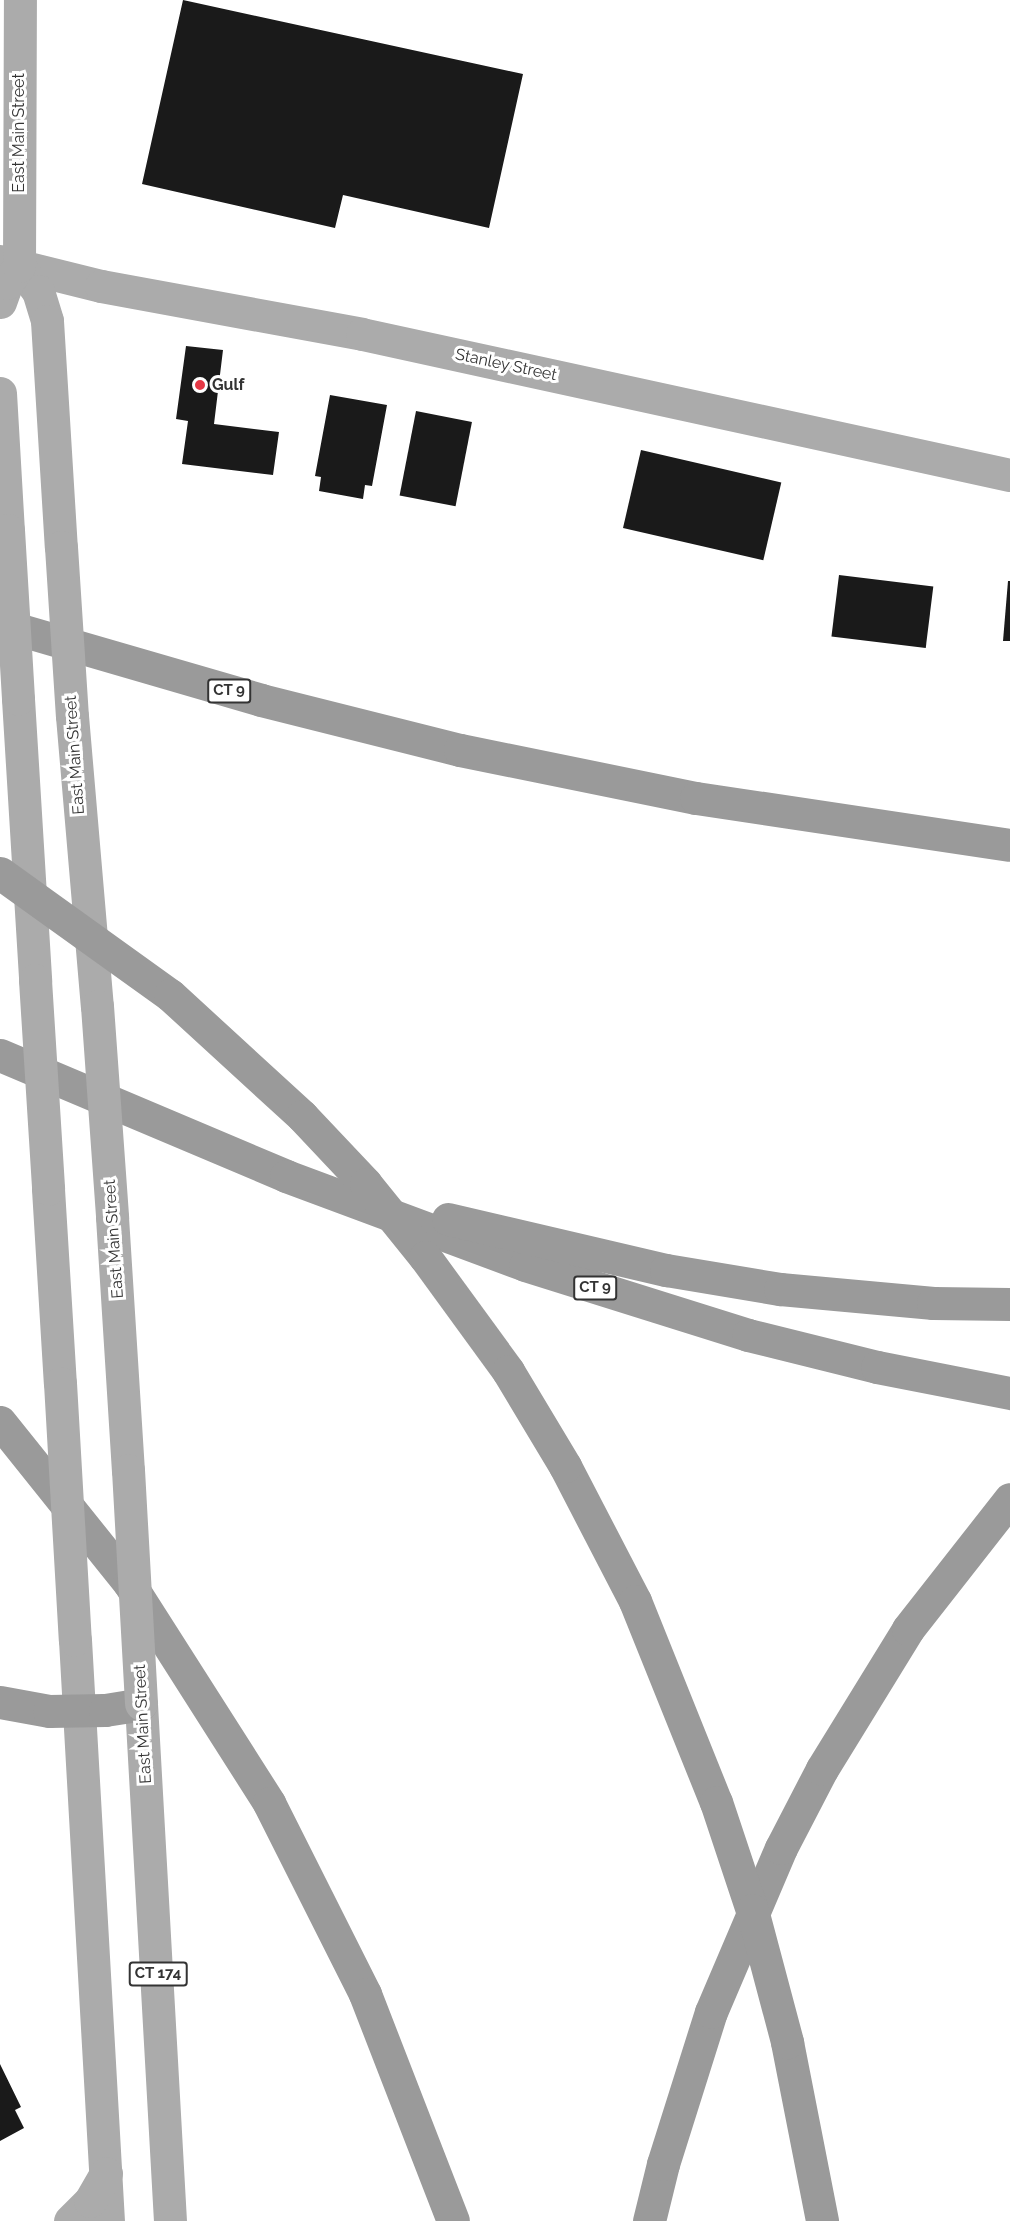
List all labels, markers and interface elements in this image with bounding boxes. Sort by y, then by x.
street label: East Main Street [9,73,29,193]
street label: Stanley Street [453,345,559,385]
place label: Gulf [212,375,244,395]
marker: Gulf [193,378,207,392]
road number: CT 9 [206,679,252,703]
street label: East Main Street [61,695,89,815]
street label: East Main Street [100,1179,128,1299]
road number: CT 9 [572,1276,618,1300]
street label: East Main Street [130,1664,156,1784]
road number: CT 174 [128,1962,188,1986]

